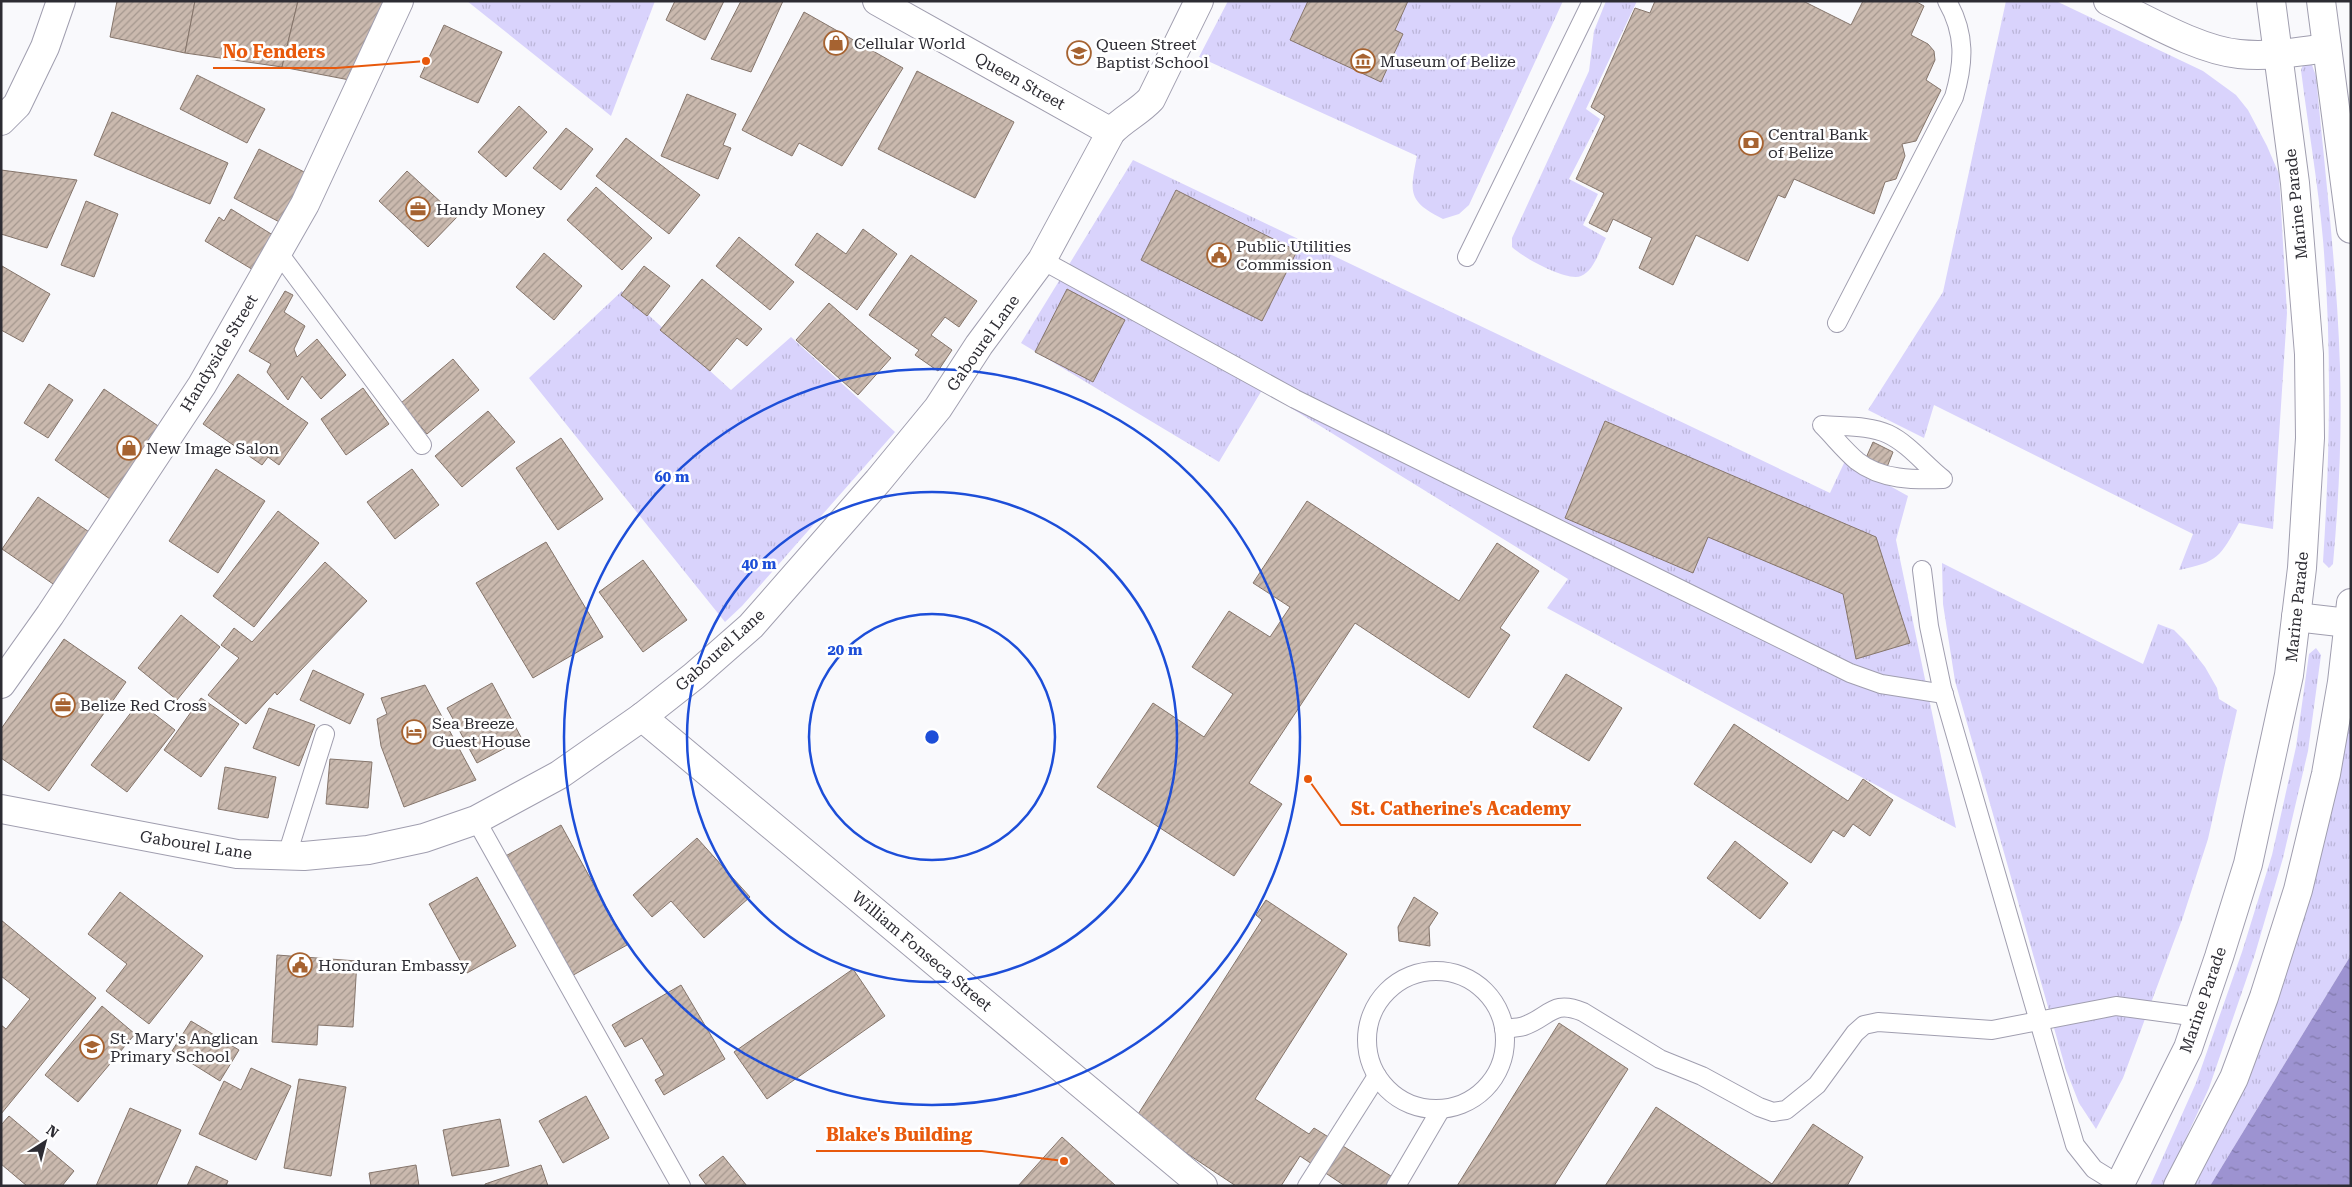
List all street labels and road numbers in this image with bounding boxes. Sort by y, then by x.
street label: Queen Street [971,48,1069,114]
street label: Marine Parade [2281,148,2311,260]
street label: Handyside Street [177,291,262,415]
street label: Gabourel Lane [943,291,1023,395]
street label: Marine Parade [2282,551,2312,663]
street label: Gabourel Lane [672,605,769,695]
street label: Gabourel Lane [139,827,254,863]
street label: William Fonseca Street [848,887,996,1015]
street label: Marine Parade [2176,944,2230,1056]

